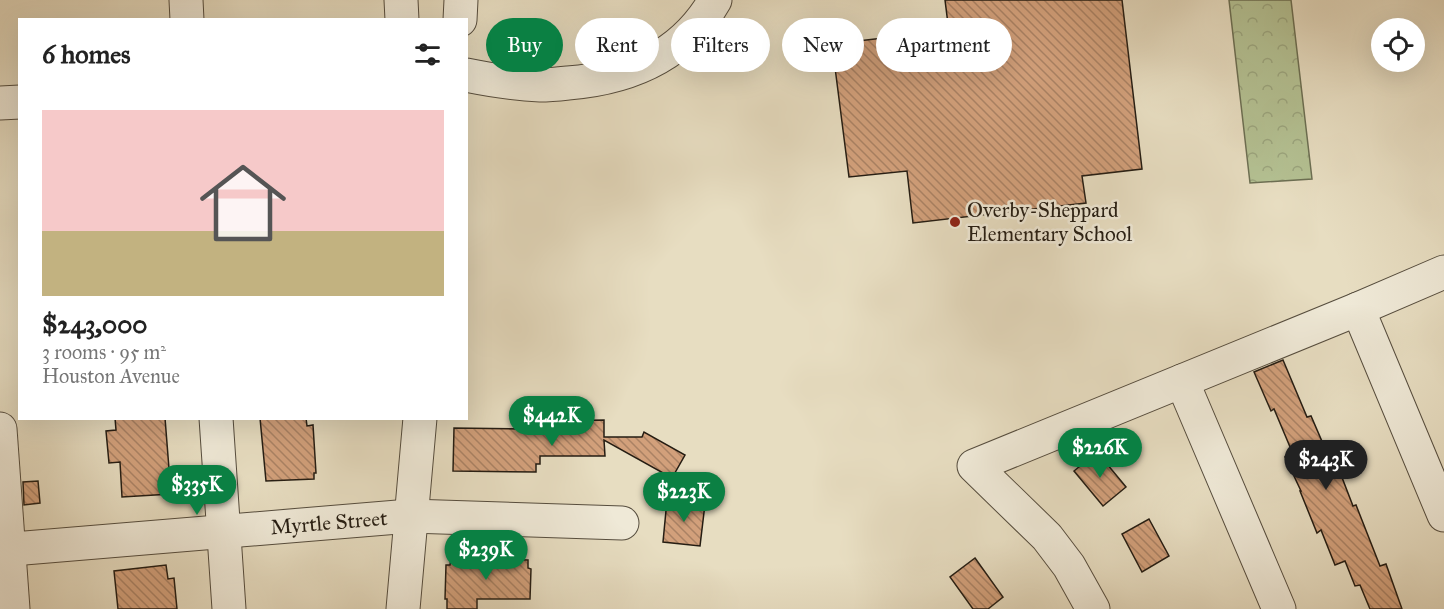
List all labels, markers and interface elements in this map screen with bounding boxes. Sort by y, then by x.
chip: Buy [486,18,563,72]
chip: Rent [575,18,659,72]
chip: Filters [671,18,770,72]
chip: New [782,18,864,72]
chip: Apartment [876,18,1012,72]
map controls [1371,18,1425,72]
button: locate [1371,18,1425,72]
text: 6 homes [42,38,131,70]
icon: filters [411,38,444,71]
icon: home [189,149,297,257]
place label: Overby-Sheppard Elementary School [967,197,1132,247]
marker: Overby-Sheppard Elementary School [948,215,962,229]
text: $243,000 [42,308,147,340]
text: 3 rooms · 95 m² [42,340,166,364]
text: Houston Avenue [42,364,180,388]
pin: $442K [510,396,594,447]
text: $442K [523,403,581,427]
pin: $226K [1058,428,1142,479]
text: $226K [1072,435,1128,459]
pin: $243K [1284,440,1368,491]
text: $243K [1298,447,1354,471]
pin: $335K [155,465,239,516]
text: $335K [171,472,223,496]
pin: $223K [642,472,726,523]
text: $223K [657,479,711,503]
street label: Myrtle Street [269,505,389,541]
pin: $239K [444,530,528,581]
text: $239K [459,537,513,561]

